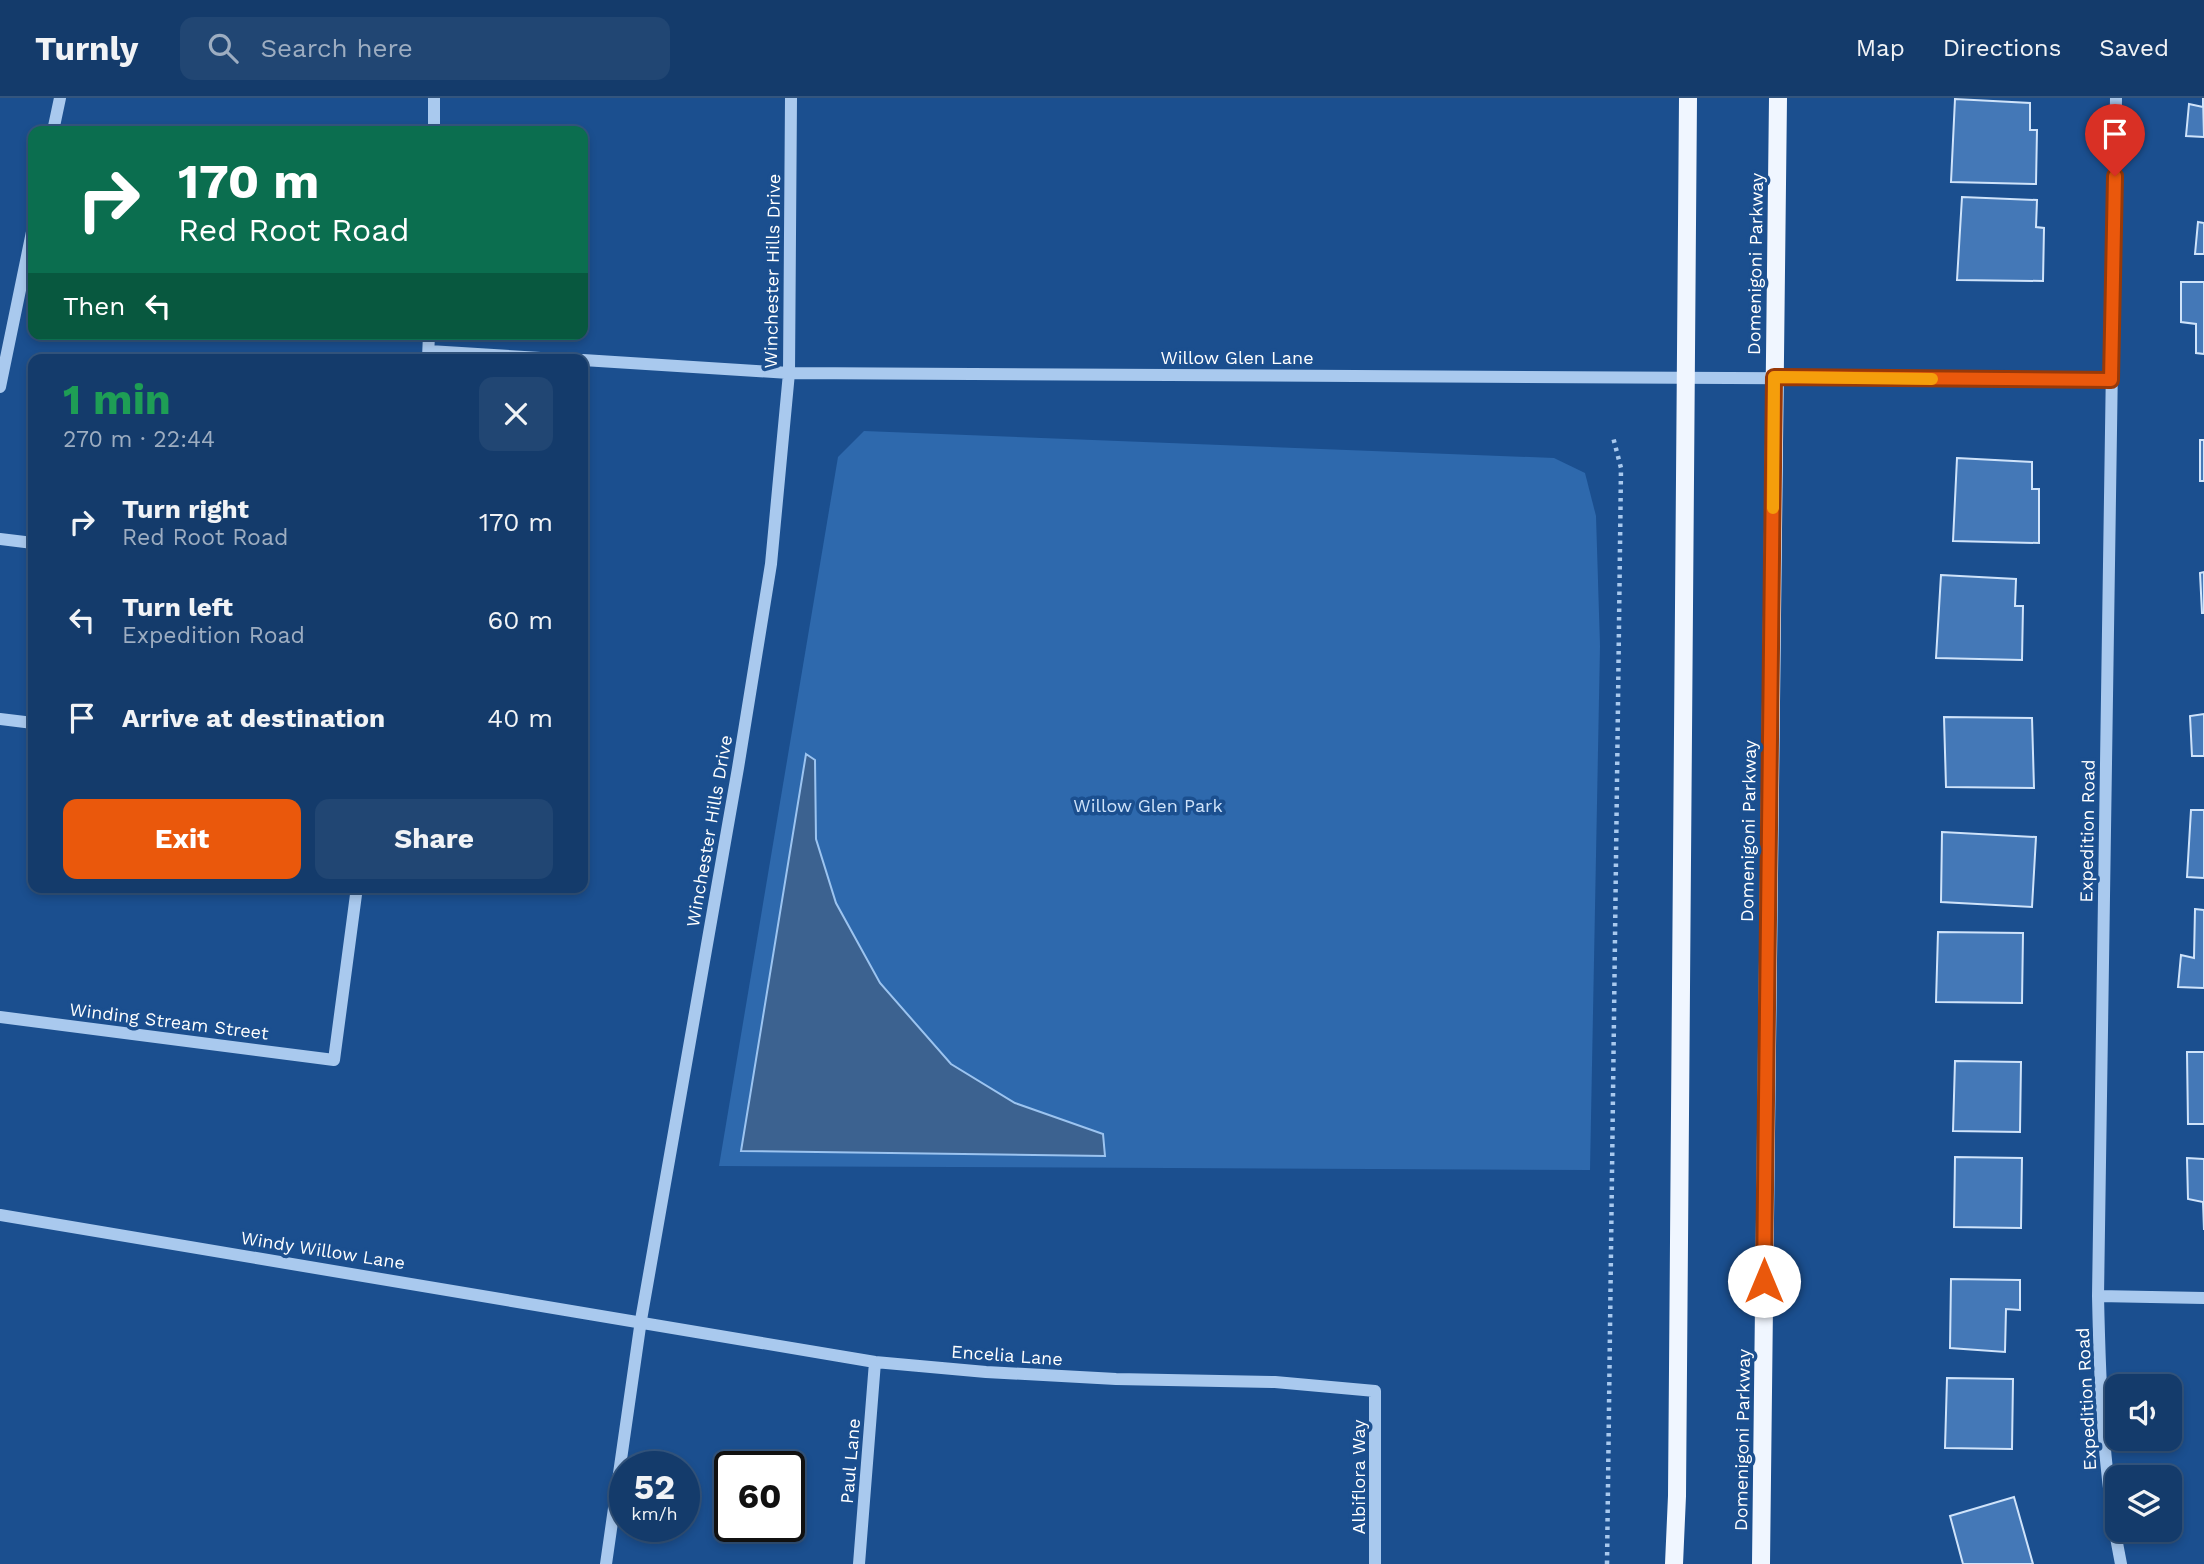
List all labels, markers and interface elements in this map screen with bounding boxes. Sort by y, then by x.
search box [180,17,670,80]
text: Turnly [35,29,138,68]
icon: search [204,29,242,67]
text: Search here [260,33,413,63]
text: Map [1856,34,1905,62]
text: Directions [1943,34,2061,62]
text: Saved [2099,34,2169,62]
pin [2085,104,2145,176]
icon: arrive [2096,115,2134,153]
text: 170 m [178,152,319,210]
icon: right [63,154,154,245]
street label: Domenigoni Parkway [1743,172,1767,355]
street label: Winchester Hills Drive [760,173,784,369]
text: Red Root Road [178,211,409,249]
icon: left [139,287,177,325]
text: Then [63,291,125,321]
street label: Willow Glen Lane [1160,347,1314,368]
text: 1 min [63,375,171,424]
button: close [479,377,553,451]
text: 270 m · 22:44 [63,426,215,453]
text: Turn right [122,494,249,524]
icon: right [63,503,101,541]
text: 170 m [479,507,553,537]
text: Red Root Road [122,524,288,551]
text: Turn left [122,592,233,622]
icon: left [63,601,101,639]
text: 60 m [487,605,553,635]
text: Expedition Road [122,622,305,649]
icon: arrive [63,699,101,737]
text: Arrive at destination [122,703,385,733]
text: 40 m [487,703,553,733]
street label: Winchester Hills Drive [682,733,736,929]
street label: Domenigoni Parkway [1736,739,1760,922]
street label: Expedition Road [2075,759,2099,903]
park label: Willow Glen Park [1073,795,1223,816]
button: Exit [63,799,301,879]
button: Share [315,799,553,879]
street label: Winding Stream Street [68,998,270,1044]
street label: Windy Willow Lane [239,1227,407,1273]
position arrow [1727,1244,1801,1318]
street label: Expedition Road [2072,1327,2100,1471]
street label: Encelia Lane [951,1341,1063,1369]
street label: Domenigoni Parkway [1730,1348,1754,1531]
map controls [2105,1374,2182,1542]
button: sound [2105,1374,2182,1451]
street label: Paul Lane [836,1417,864,1505]
street label: Albiflora Way [1348,1419,1369,1534]
speed limit sign: 60 [714,1451,805,1542]
button: layers [2105,1465,2182,1542]
text: 52 [634,1466,675,1508]
text: km/h [631,1503,678,1524]

